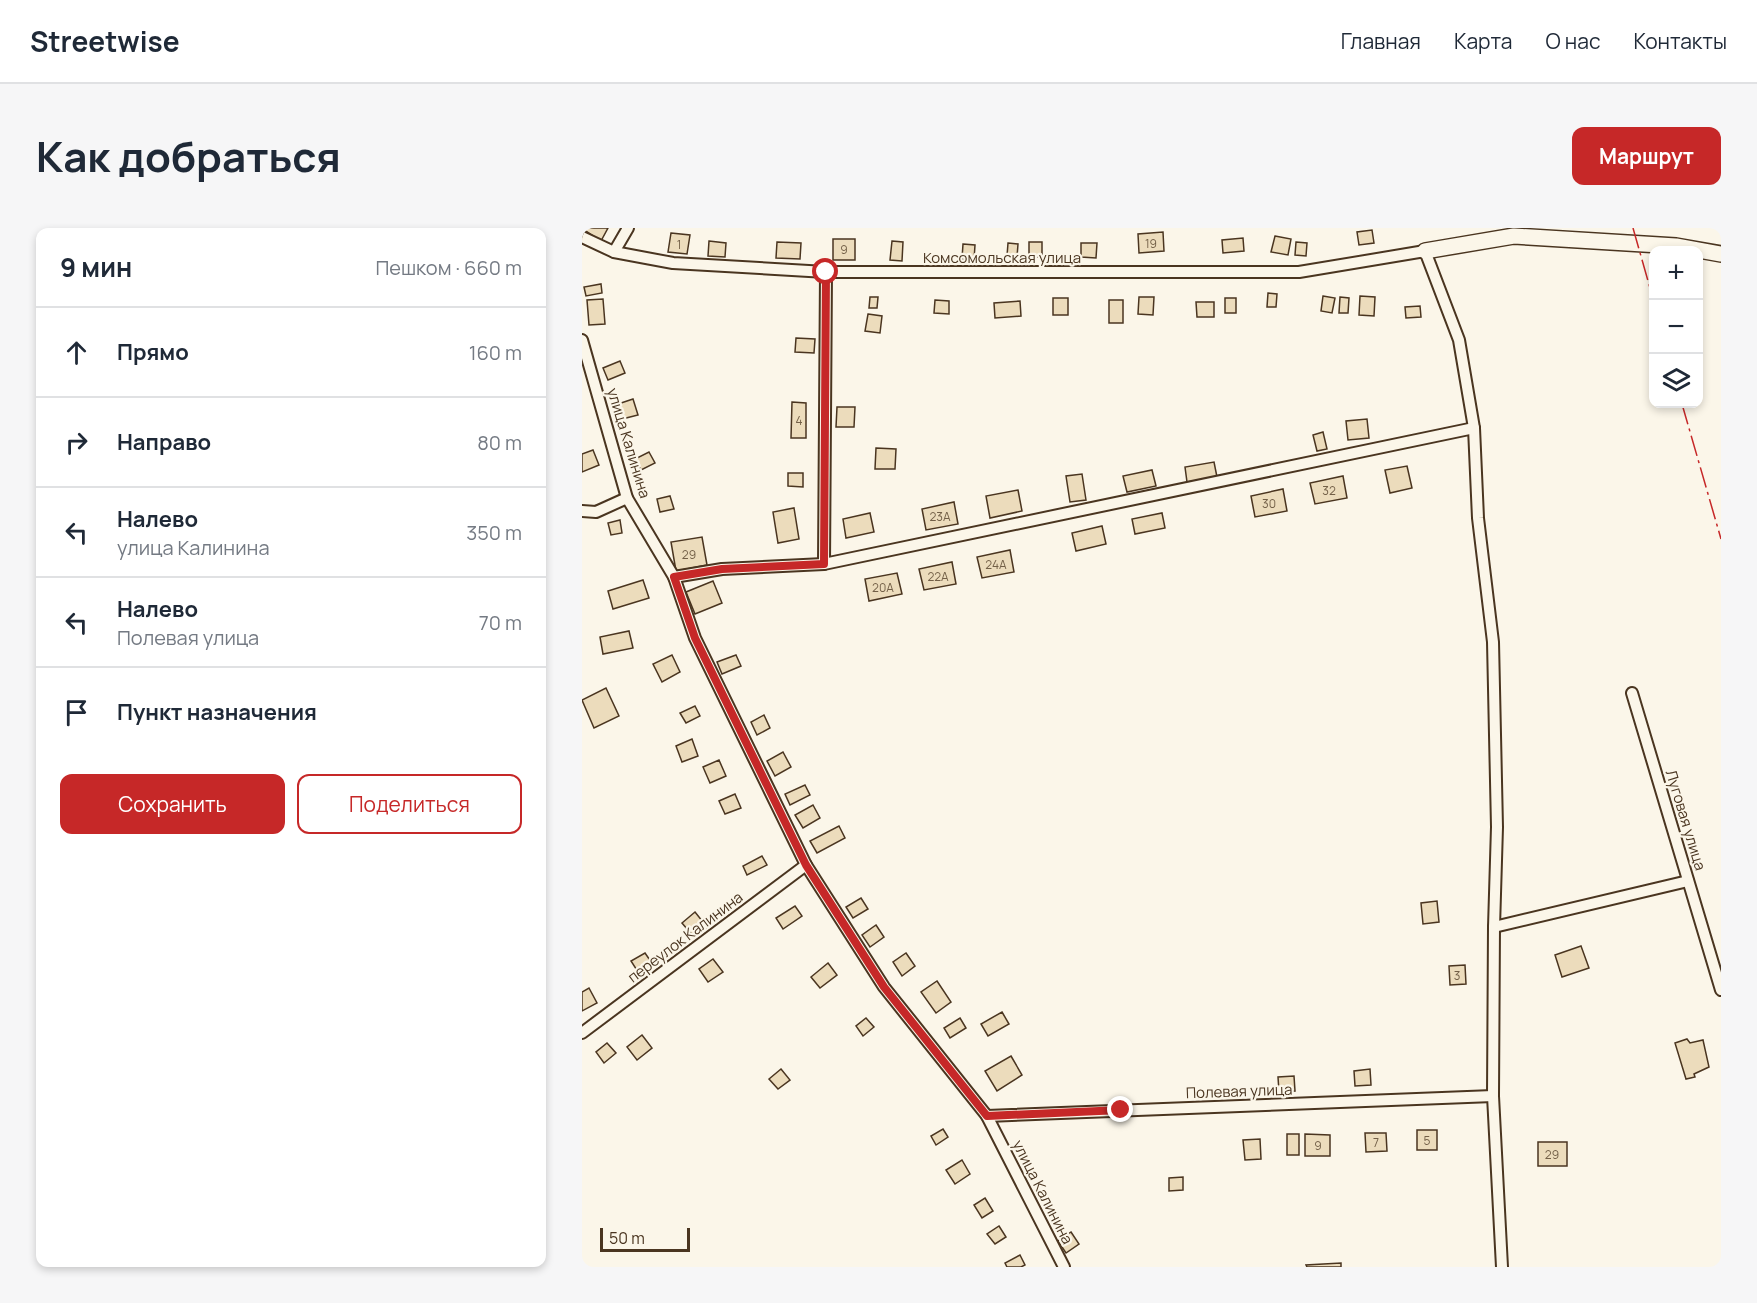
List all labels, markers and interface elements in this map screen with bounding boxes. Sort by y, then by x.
text: Streetwise [30,22,180,60]
text: Главная [1341,27,1421,55]
text: Карта [1454,27,1512,55]
text: О нас [1545,27,1601,55]
text: Контакты [1634,27,1727,55]
text: Как добраться [36,127,341,185]
button: Маршрут [1572,127,1721,185]
house number: 19 [1145,235,1157,252]
house number: 1 [677,236,681,253]
house number: 9 [840,241,848,258]
map controls [1649,246,1703,408]
button: + [1649,246,1703,300]
street label: Комсомольская улица [923,247,1081,268]
text: 9 мин [60,249,132,285]
text: Пешком · 660 m [375,254,522,281]
route start [812,258,838,284]
button: − [1649,300,1703,354]
icon: ahead [60,336,93,369]
text: Прямо [117,337,189,367]
text: 160 m [469,339,522,366]
button: layers [1649,354,1703,408]
street label: улица Калинина [602,385,656,501]
house number: 4 [795,412,803,429]
icon: right [60,426,93,459]
text: Направо [117,427,211,457]
text: 80 m [477,429,522,456]
house number: 32 [1322,482,1336,499]
house number: 30 [1262,495,1276,512]
text: Налево [117,504,198,534]
house number: 23А [929,508,951,525]
icon: left [60,516,93,549]
text: 350 m [466,519,522,546]
text: улица Калинина [117,534,270,561]
house number: 29 [682,546,696,563]
house number: 24А [985,556,1007,573]
house number: 22А [927,568,949,585]
house number: 20А [872,579,894,596]
text: Налево [117,594,198,624]
icon: left [60,606,93,639]
text: 70 m [479,609,522,636]
text: Полевая улица [117,624,259,651]
icon: arrive [60,696,93,729]
text: Пункт назначения [117,697,317,727]
street label: Луговая улица [1661,767,1711,873]
button: Сохранить [60,774,285,834]
button: Поделиться [297,774,522,834]
street label: переулок Калинина [623,887,747,987]
house number: 3 [1454,967,1460,984]
street label: Полевая улица [1185,1079,1293,1103]
route end [1107,1096,1133,1122]
house number: 5 [1424,1132,1431,1149]
house number: 7 [1373,1134,1379,1151]
street label: улица Калинина [1008,1136,1078,1248]
house number: 9 [1314,1137,1322,1154]
house number: 29 [1545,1146,1559,1163]
scale bar [600,1225,690,1252]
text: 50 m [609,1227,645,1249]

